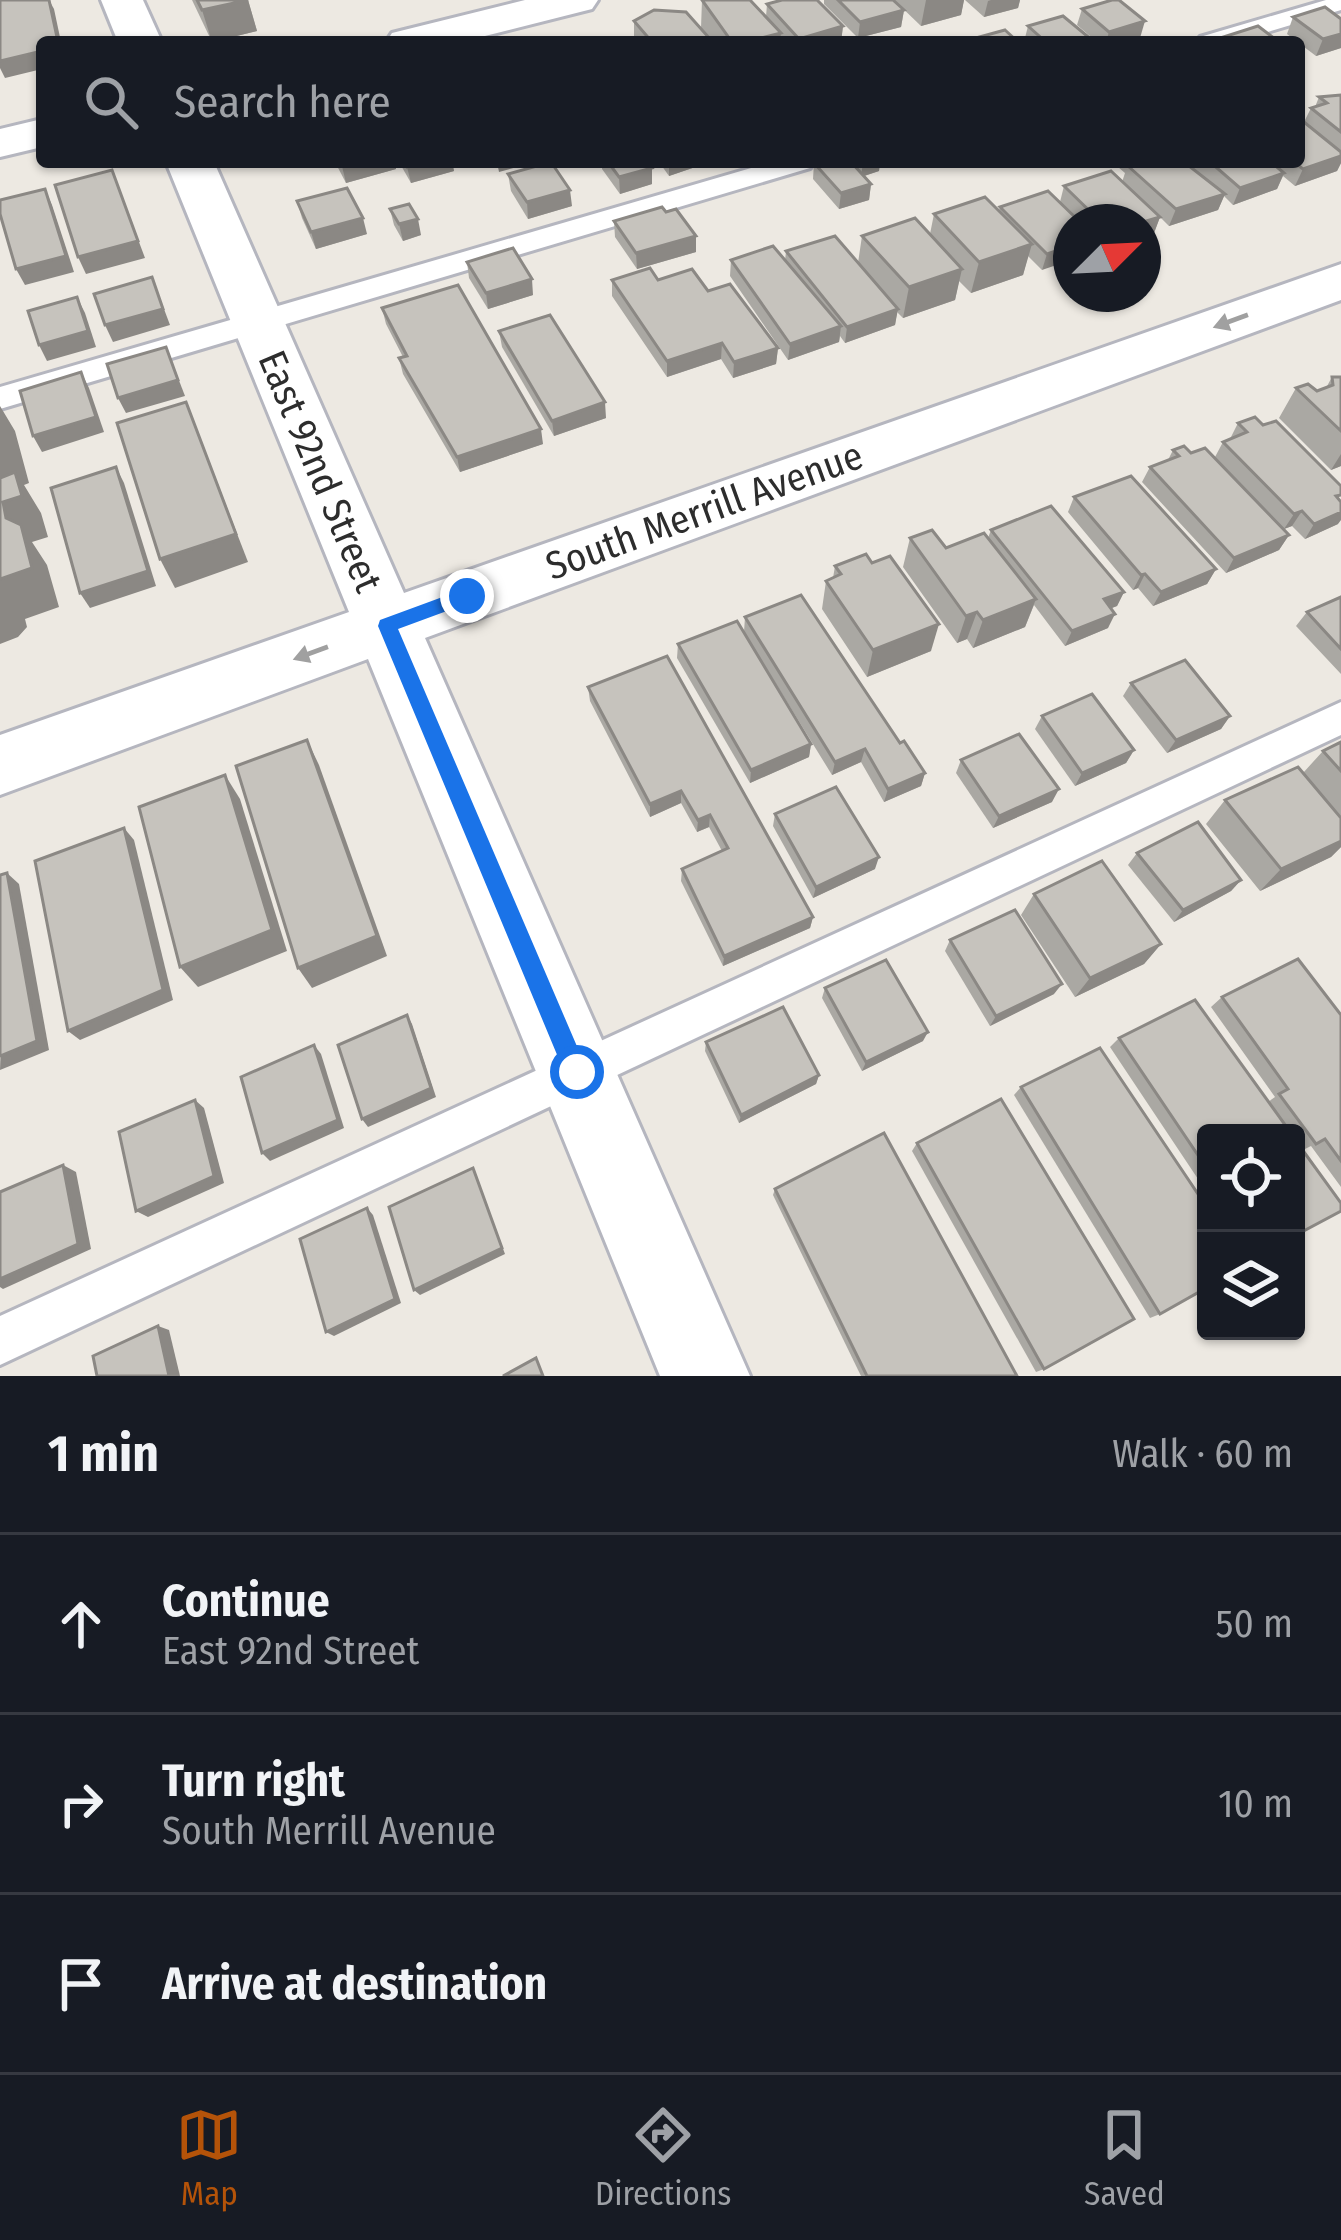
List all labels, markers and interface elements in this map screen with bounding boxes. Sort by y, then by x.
search box [36,36,1305,168]
icon: search [78,69,144,135]
text: Search here [174,75,391,129]
north arrow [1053,204,1161,312]
one-way arrow [1213,313,1249,331]
street label: East 92nd Street [249,344,392,599]
street label: South Merrill Avenue [540,432,869,590]
route end [440,569,494,623]
one-way arrow [293,645,329,663]
route start [550,1045,604,1099]
map controls [1197,1124,1305,1340]
button: locate [1197,1124,1305,1232]
button: layers [1197,1232,1305,1340]
text: 1 min [48,1423,159,1485]
text: Walk · 60 m [1112,1431,1293,1477]
text: Continue [162,1574,330,1628]
icon: ahead [48,1591,114,1657]
text: 50 m [1216,1601,1293,1647]
text: East 92nd Street [162,1628,419,1674]
text: Turn right [162,1754,345,1808]
icon: right [48,1771,114,1837]
text: 10 m [1218,1781,1293,1827]
text: South Merrill Avenue [162,1808,496,1854]
icon: arrive [48,1951,114,2017]
text: Arrive at destination [162,1957,547,2011]
tab: Map [176,2102,242,2214]
tab: Directions [595,2102,731,2214]
tab: Saved [1084,2102,1165,2214]

